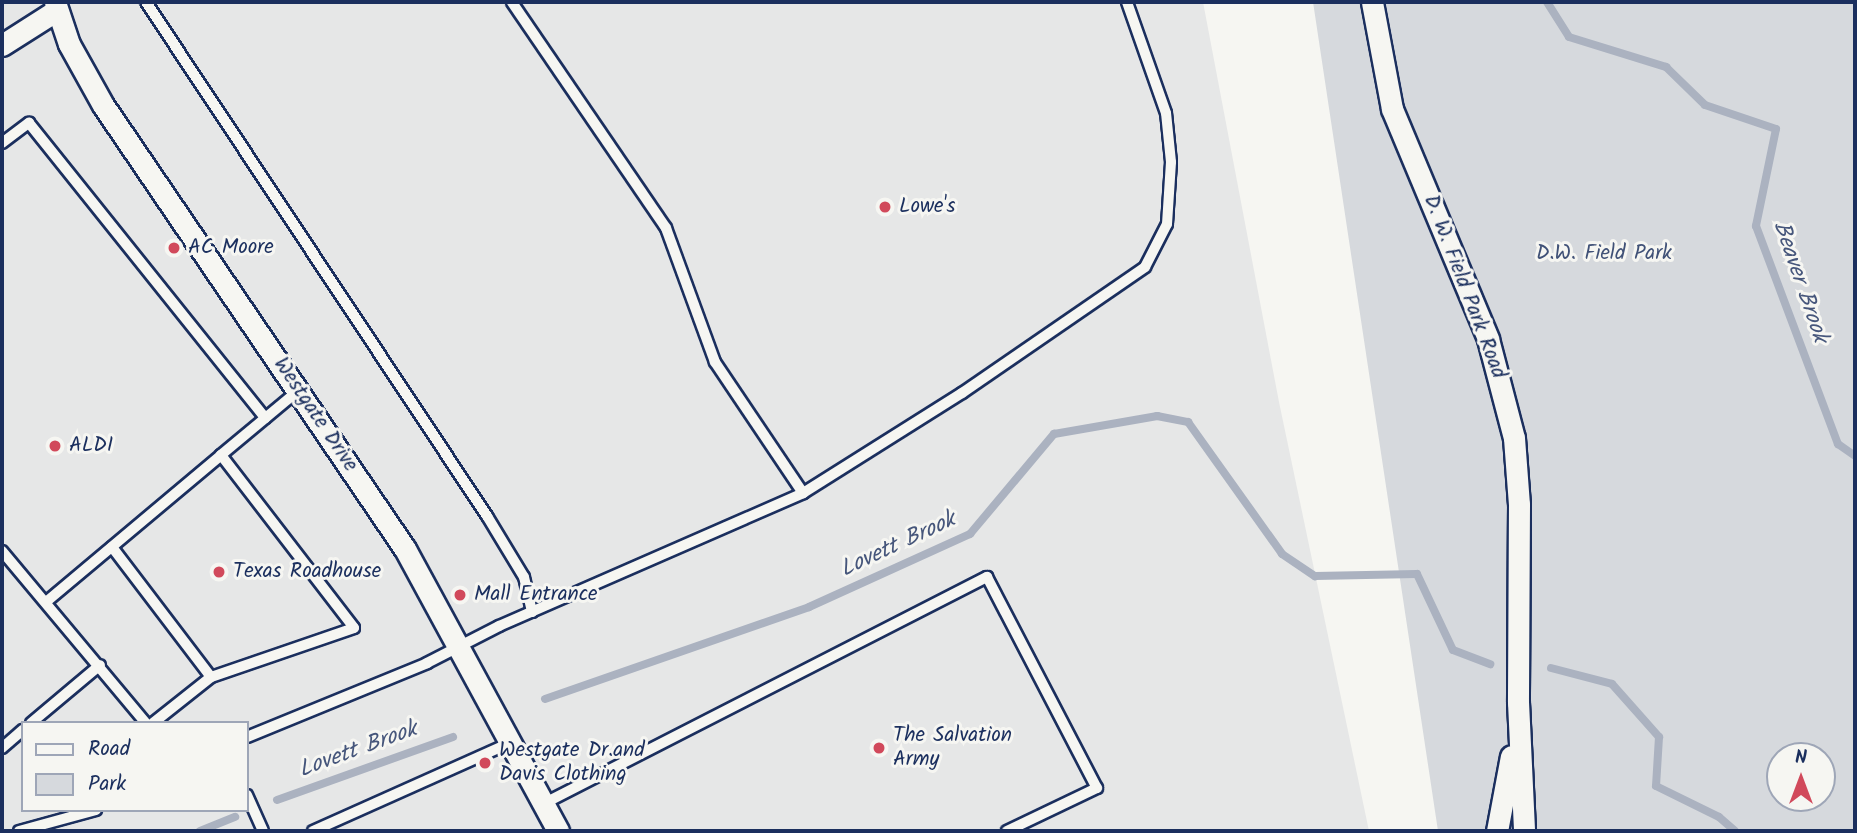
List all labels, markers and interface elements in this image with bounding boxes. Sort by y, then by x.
street label: D. W. Field Park Road [1417,192,1511,382]
place label: Lowe's [899,194,956,220]
marker: Lowe's [877,199,893,215]
water label: Beaver Brook [1766,218,1834,346]
place label: AC Moore [188,235,274,261]
marker: AC Moore [166,240,182,256]
park label: D.W. Field Park [1536,241,1672,267]
street label: Westgate Drive [267,353,363,477]
place label: ALDI [69,433,113,459]
marker: ALDI [47,438,63,454]
water label: Lovett Brook [836,506,960,584]
place label: Texas Roadhouse [233,559,381,585]
marker: Texas Roadhouse [211,564,227,580]
place label: Mall Entrance [474,582,598,608]
marker: Mall Entrance [452,587,468,603]
water label: Lovett Brook [295,716,421,784]
legend [21,721,248,812]
place label: The Salvation Army [893,723,1012,773]
text: Road [88,733,130,766]
place label: Westgate Dr.and Davis Clothing [499,738,645,788]
marker: The Salvation Army [871,740,887,756]
north arrow [1766,742,1836,812]
text: N [1795,743,1807,773]
marker: Westgate Dr.and Davis Clothing [477,755,493,771]
text: Park [88,768,126,801]

